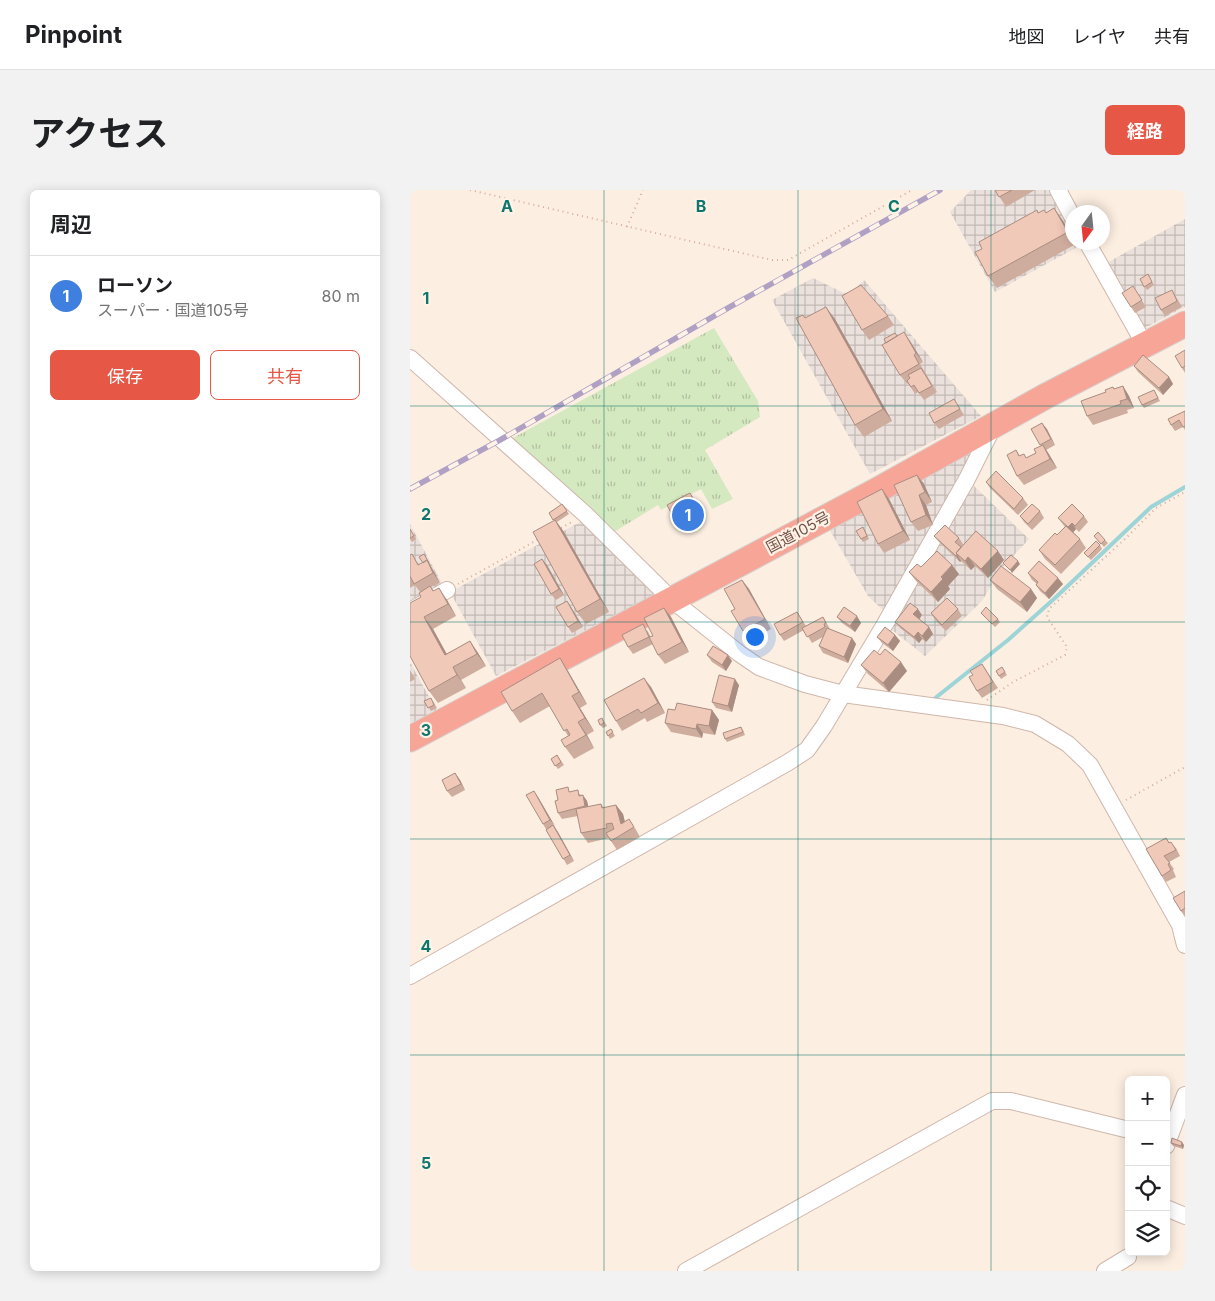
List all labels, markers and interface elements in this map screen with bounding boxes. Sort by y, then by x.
text: Pinpoint [25,20,122,49]
text: 地図 [1009,26,1045,47]
text: レイヤ [1073,26,1126,47]
text: 共有 [1154,26,1190,47]
button: 経路 [1105,105,1185,155]
text: アクセス [30,112,168,154]
text: A [501,196,513,216]
text: B [696,196,706,216]
text: C [888,196,900,216]
north arrow [1065,205,1110,250]
text: 周辺 [50,212,92,237]
text: ローソン [97,274,173,297]
text: 1 [63,286,69,306]
text: 80 m [321,286,360,306]
text: 1 [423,288,429,308]
text: スーパー · 国道105号 [97,300,249,320]
button: 保存 [50,350,200,400]
button: 共有 [210,350,360,400]
pin: 1 [672,496,704,534]
text: 2 [421,504,431,524]
street label: 国道105号 [763,507,833,557]
your location [742,624,768,650]
text: 3 [421,720,431,740]
text: 4 [421,936,432,956]
map controls [1125,1076,1170,1256]
button: + [1125,1076,1170,1121]
button: − [1125,1121,1170,1166]
text: 5 [421,1153,431,1173]
button: locate [1125,1166,1170,1211]
button: layers [1125,1211,1170,1256]

